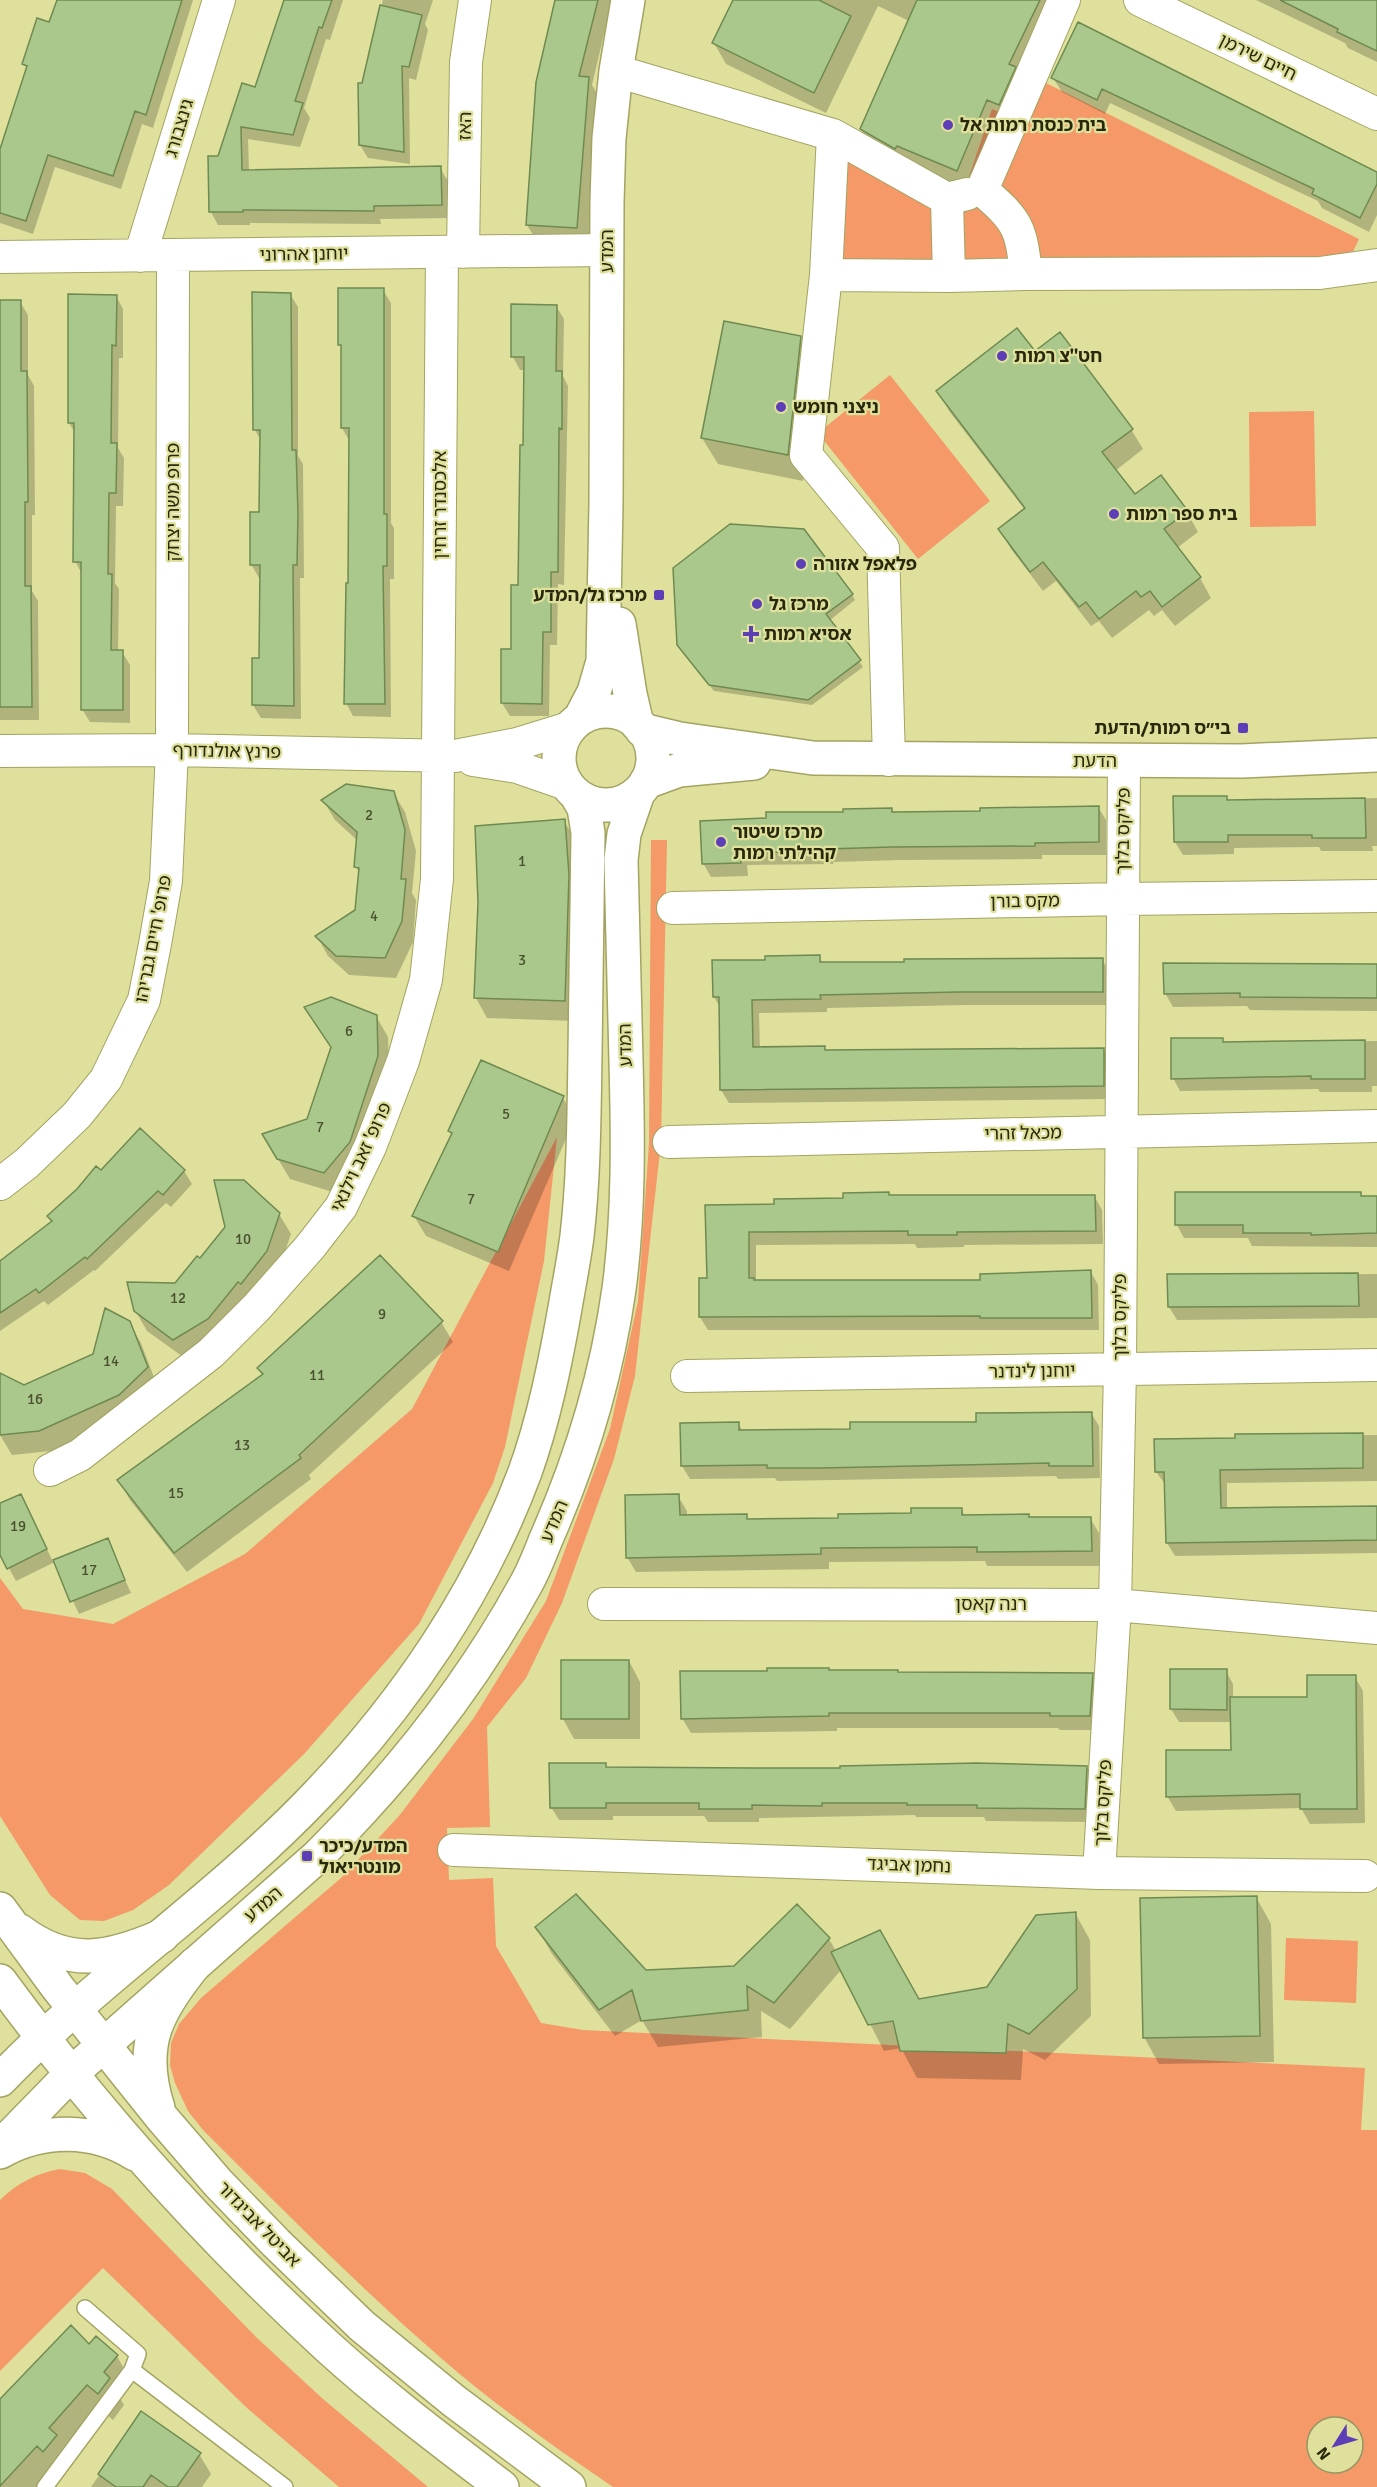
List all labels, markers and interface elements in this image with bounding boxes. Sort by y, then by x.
street label: חיים שירמן [1216,29,1300,85]
street label: גינצבורג [160,96,198,160]
street label: האז [454,112,476,140]
place label: בית כנסת רמות אל [960,114,1107,136]
marker: בית כנסת רמות אל [941,118,955,132]
street label: המדע [596,229,618,273]
street label: יוחנן אהרוני [259,242,349,266]
place label: חט''צ רמות [1014,345,1102,367]
marker: חט''צ רמות [995,349,1009,363]
place label: ניצני חומש [793,396,879,418]
marker: ניצני חומש [774,400,788,414]
street label: פרופ משה יצחק [162,443,184,561]
street label: אלכסנדר זרחין [429,451,451,559]
place label: בית ספר רמות [1126,503,1238,525]
marker: בית ספר רמות [1107,507,1121,521]
place label: פלאפל אזורה [813,553,917,575]
marker: פלאפל אזורה [794,557,808,571]
place label: מרכז גל/המדע [533,584,647,606]
marker: מרכז גל/המדע [652,588,666,602]
place label: מרכז גל [769,593,829,615]
marker: מרכז גל [750,597,764,611]
place label: אסיא רמות [764,623,852,645]
marker: אסיא רמות [742,625,760,643]
place label: בי״ס רמות/הדעת [1094,717,1231,739]
marker: בי״ס רמות/הדעת [1236,721,1250,735]
street label: פרנץ אולנדורף [173,739,281,763]
street label: הדעת [1073,750,1117,772]
street label: פליקס בלוך [1111,787,1135,875]
house number: 2 [365,806,373,824]
place label: מרכז שיטור קהילתי רמות [733,821,837,864]
marker: מרכז שיטור קהילתי רמות [714,835,728,849]
house number: 1 [518,852,526,870]
street label: פרופ' חיים גבריהו [130,873,176,1005]
street label: מקס בורן [990,889,1060,913]
house number: 4 [370,907,378,925]
house number: 3 [518,951,526,969]
house number: 6 [345,1022,353,1040]
street label: המדע [614,1023,636,1067]
street label: פרופ' זאב וילנאי [326,1099,396,1215]
house number: 5 [502,1105,510,1123]
house number: 7 [316,1118,324,1136]
street label: מכאל זהרי [984,1121,1062,1145]
house number: 7 [467,1190,475,1208]
house number: 10 [235,1230,251,1248]
street label: פליקס בלוך [1109,1273,1131,1361]
house number: 12 [170,1289,186,1307]
house number: 9 [378,1305,386,1323]
house number: 14 [103,1352,119,1370]
street label: יוחנן לינדנר [988,1359,1076,1383]
house number: 11 [309,1366,325,1384]
house number: 16 [27,1390,43,1408]
house number: 13 [234,1436,250,1454]
house number: 15 [168,1484,184,1502]
street label: המדע [535,1497,573,1545]
house number: 19 [10,1517,26,1535]
house number: 17 [81,1561,97,1579]
street label: רנה קאסן [955,1593,1027,1615]
street label: פליקס בלוך [1090,1759,1116,1847]
place label: המדע/כיכר מונטריאול [319,1835,408,1878]
marker: המדע/כיכר מונטריאול [300,1849,314,1863]
street label: נחמן אביגד [867,1853,951,1877]
street label: המדע [239,1881,287,1927]
street label: אביטל אביגדור [213,2177,305,2271]
north arrow [1305,2415,1365,2475]
text: N [1312,2443,1335,2464]

